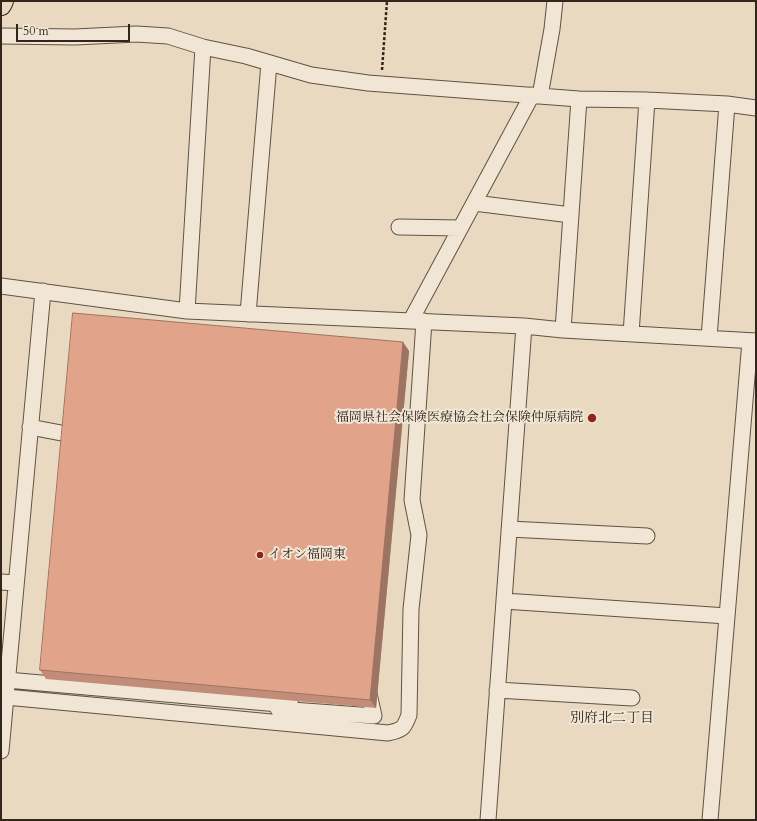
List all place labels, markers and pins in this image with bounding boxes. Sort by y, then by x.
place label: 福岡県社会保険医療協会社会保険仲原病院 [336,410,583,426]
marker: 福岡県社会保険医療協会社会保険仲原病院 [586,412,598,424]
place label: イオン福岡東 [268,547,346,563]
marker: イオン福岡東 [255,550,265,560]

